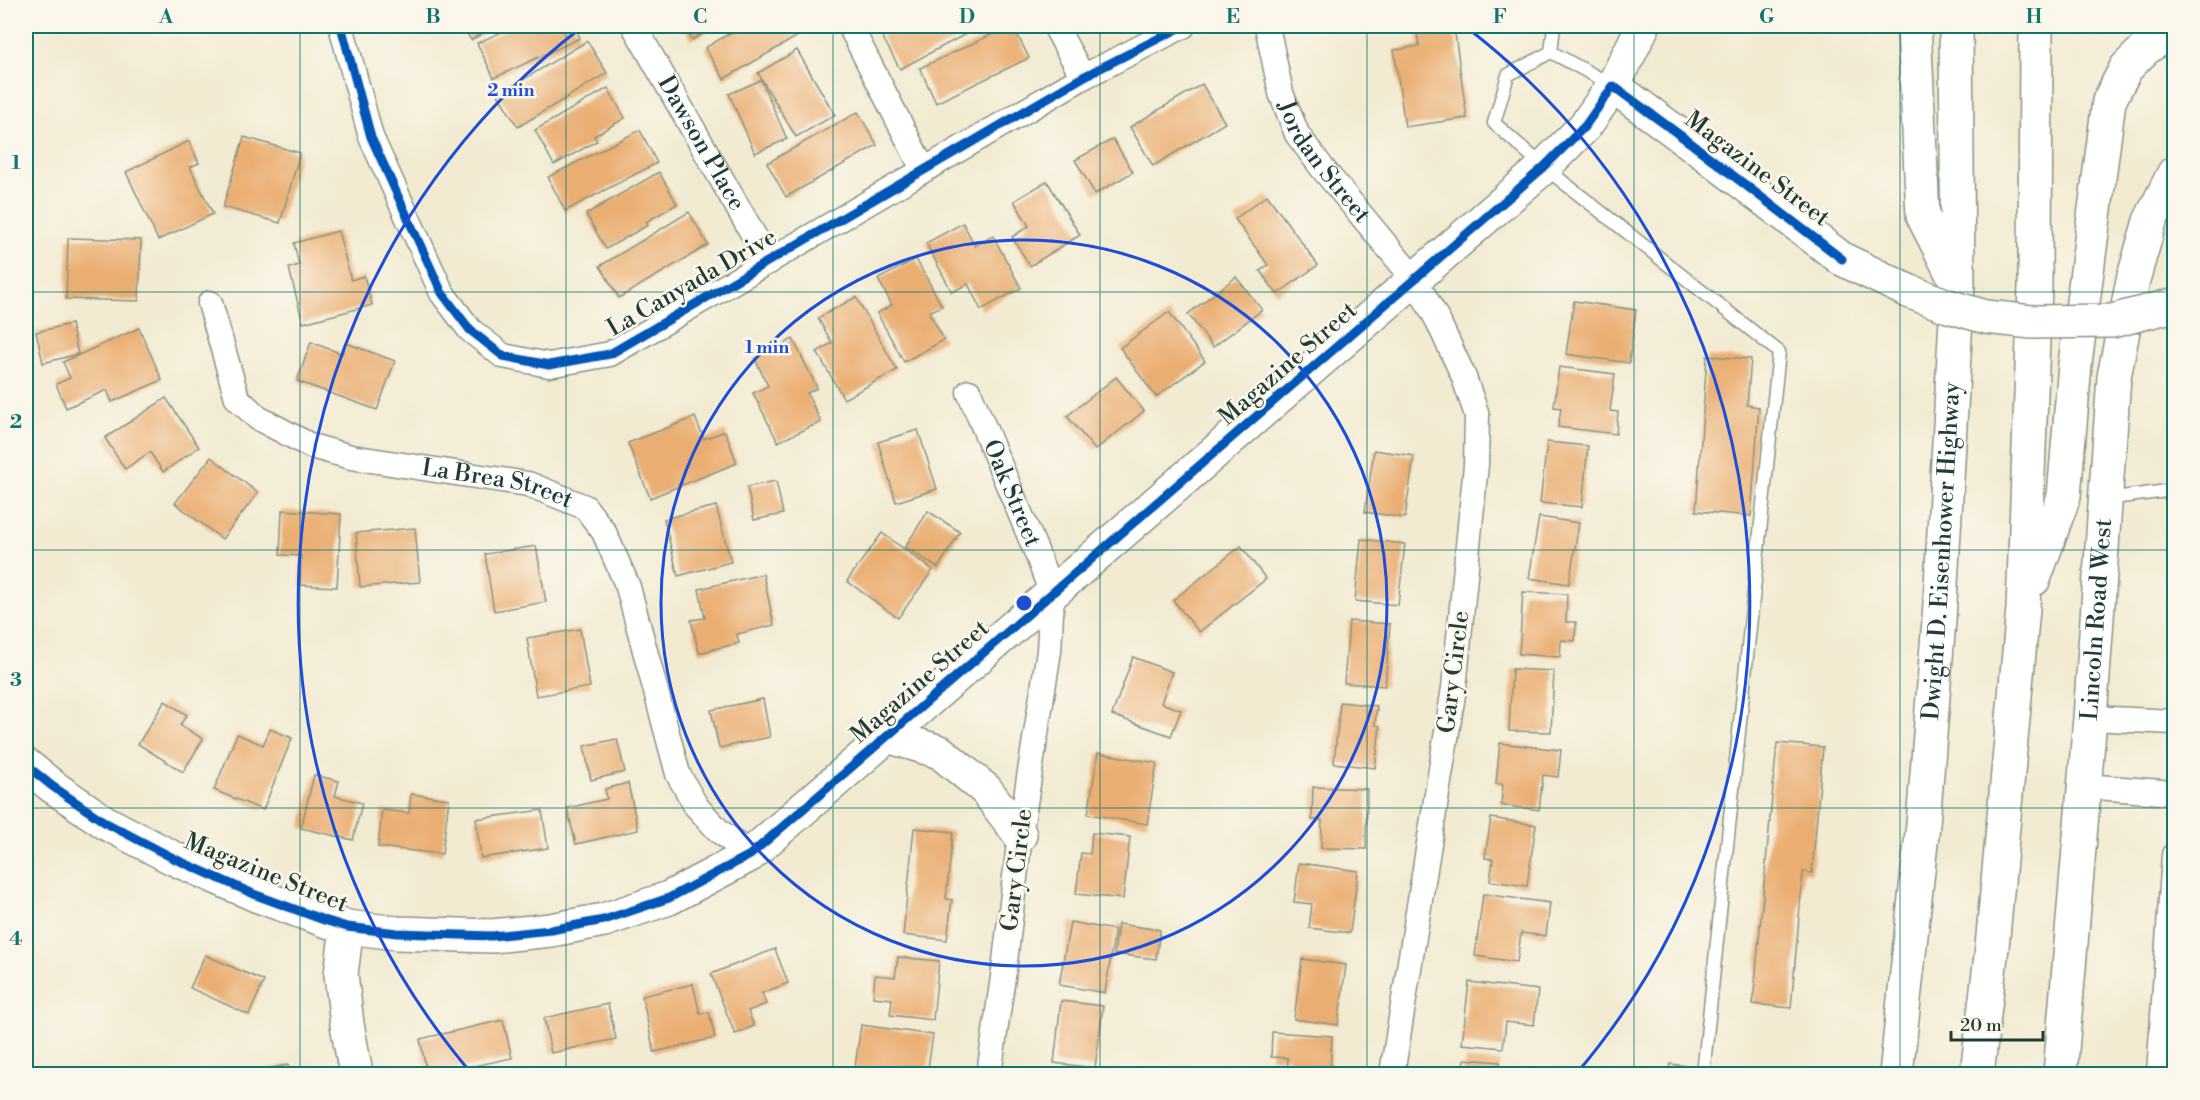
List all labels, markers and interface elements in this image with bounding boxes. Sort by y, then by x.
text: A [158,5,174,30]
text: B [425,5,441,30]
text: C [693,5,707,30]
text: D [959,5,975,30]
text: E [1226,5,1240,30]
text: F [1493,5,1507,30]
text: G [1759,5,1775,30]
text: H [2026,5,2043,30]
street label: Dawson Place [651,70,751,216]
text: 2 min [487,79,535,102]
street label: Jordan Street [1270,95,1377,230]
street label: Magazine Street [1679,105,1836,234]
text: 1 [11,151,21,176]
street label: La Canyada Drive [602,222,782,344]
street label: Magazine Street [1213,295,1364,432]
text: 1 min [745,336,789,359]
street label: Dwight D. Eisenhower Highway [1916,381,1967,721]
text: 2 [10,410,22,435]
street label: Oak Street [976,435,1048,552]
street label: La Brea Street [419,453,578,516]
street label: Lincoln Road West [2075,517,2119,721]
centre of rings [1014,593,1034,613]
street label: Gary Circle [1432,609,1476,735]
street label: Magazine Street [845,613,996,750]
text: 3 [10,668,22,693]
street label: Gary Circle [995,807,1039,933]
street label: Magazine Street [180,827,353,920]
text: 4 [9,927,23,952]
scale bar [1951,1004,2042,1042]
text: 20 m [1960,1014,2002,1037]

